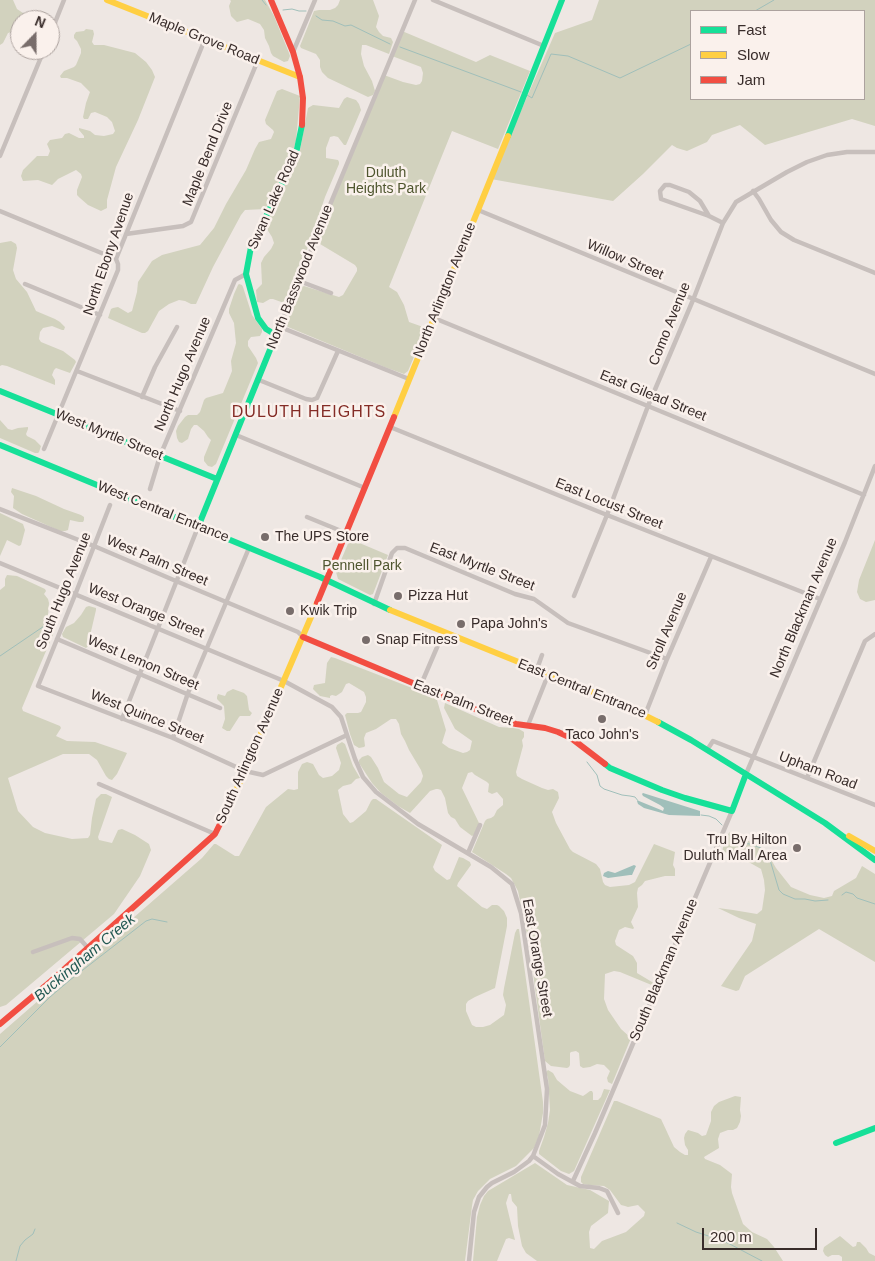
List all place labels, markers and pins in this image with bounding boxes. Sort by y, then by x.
place label: The UPS Store [275,529,369,545]
marker: The UPS Store [259,531,271,543]
place label: Pizza Hut [408,588,468,604]
marker: Pizza Hut [392,590,404,602]
place label: Kwik Trip [300,603,357,619]
marker: Kwik Trip [284,605,296,617]
place label: Papa John's [471,616,548,632]
marker: Papa John's [455,618,467,630]
place label: Snap Fitness [376,632,458,648]
marker: Snap Fitness [360,634,372,646]
marker: Taco John's [596,713,608,725]
place label: Taco John's [565,727,639,743]
place label: Tru By Hilton Duluth Mall Area [684,832,787,864]
marker: Tru By Hilton Duluth Mall Area [791,842,803,854]

